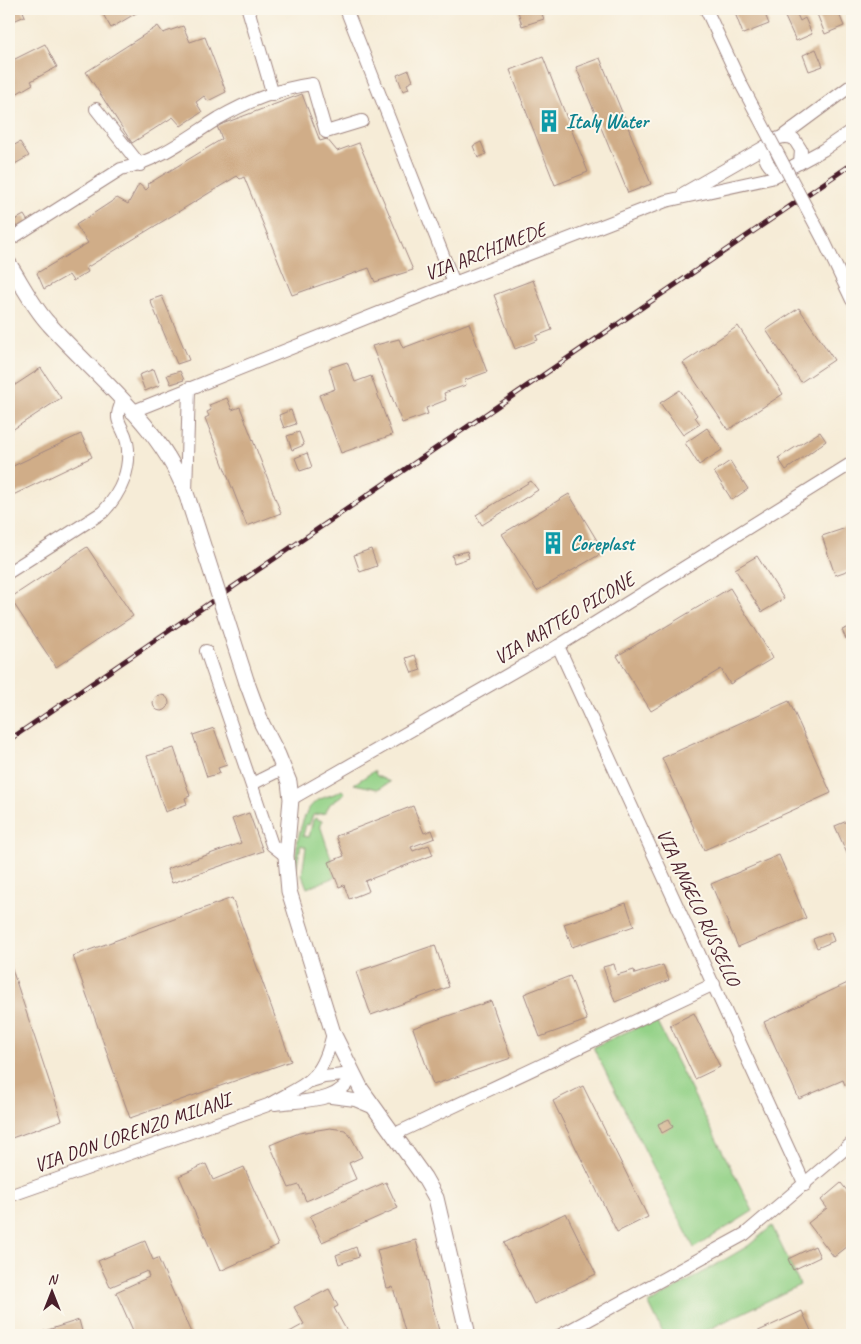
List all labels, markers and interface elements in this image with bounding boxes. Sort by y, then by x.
building icon: Italy Water [536,108,562,134]
place label: Italy Water [566,109,651,134]
street label: VIA ARCHIMEDE [421,216,552,286]
building icon: Coreplast [540,530,566,556]
place label: Coreplast [570,531,636,556]
street label: VIA MATTEO PICONE [490,565,642,670]
street label: VIA ANGELO RUSSELLO [651,825,747,992]
street label: VIA DON LORENZO MILANI [31,1086,237,1178]
north arrow [28,1266,78,1316]
text: N [48,1271,59,1288]

